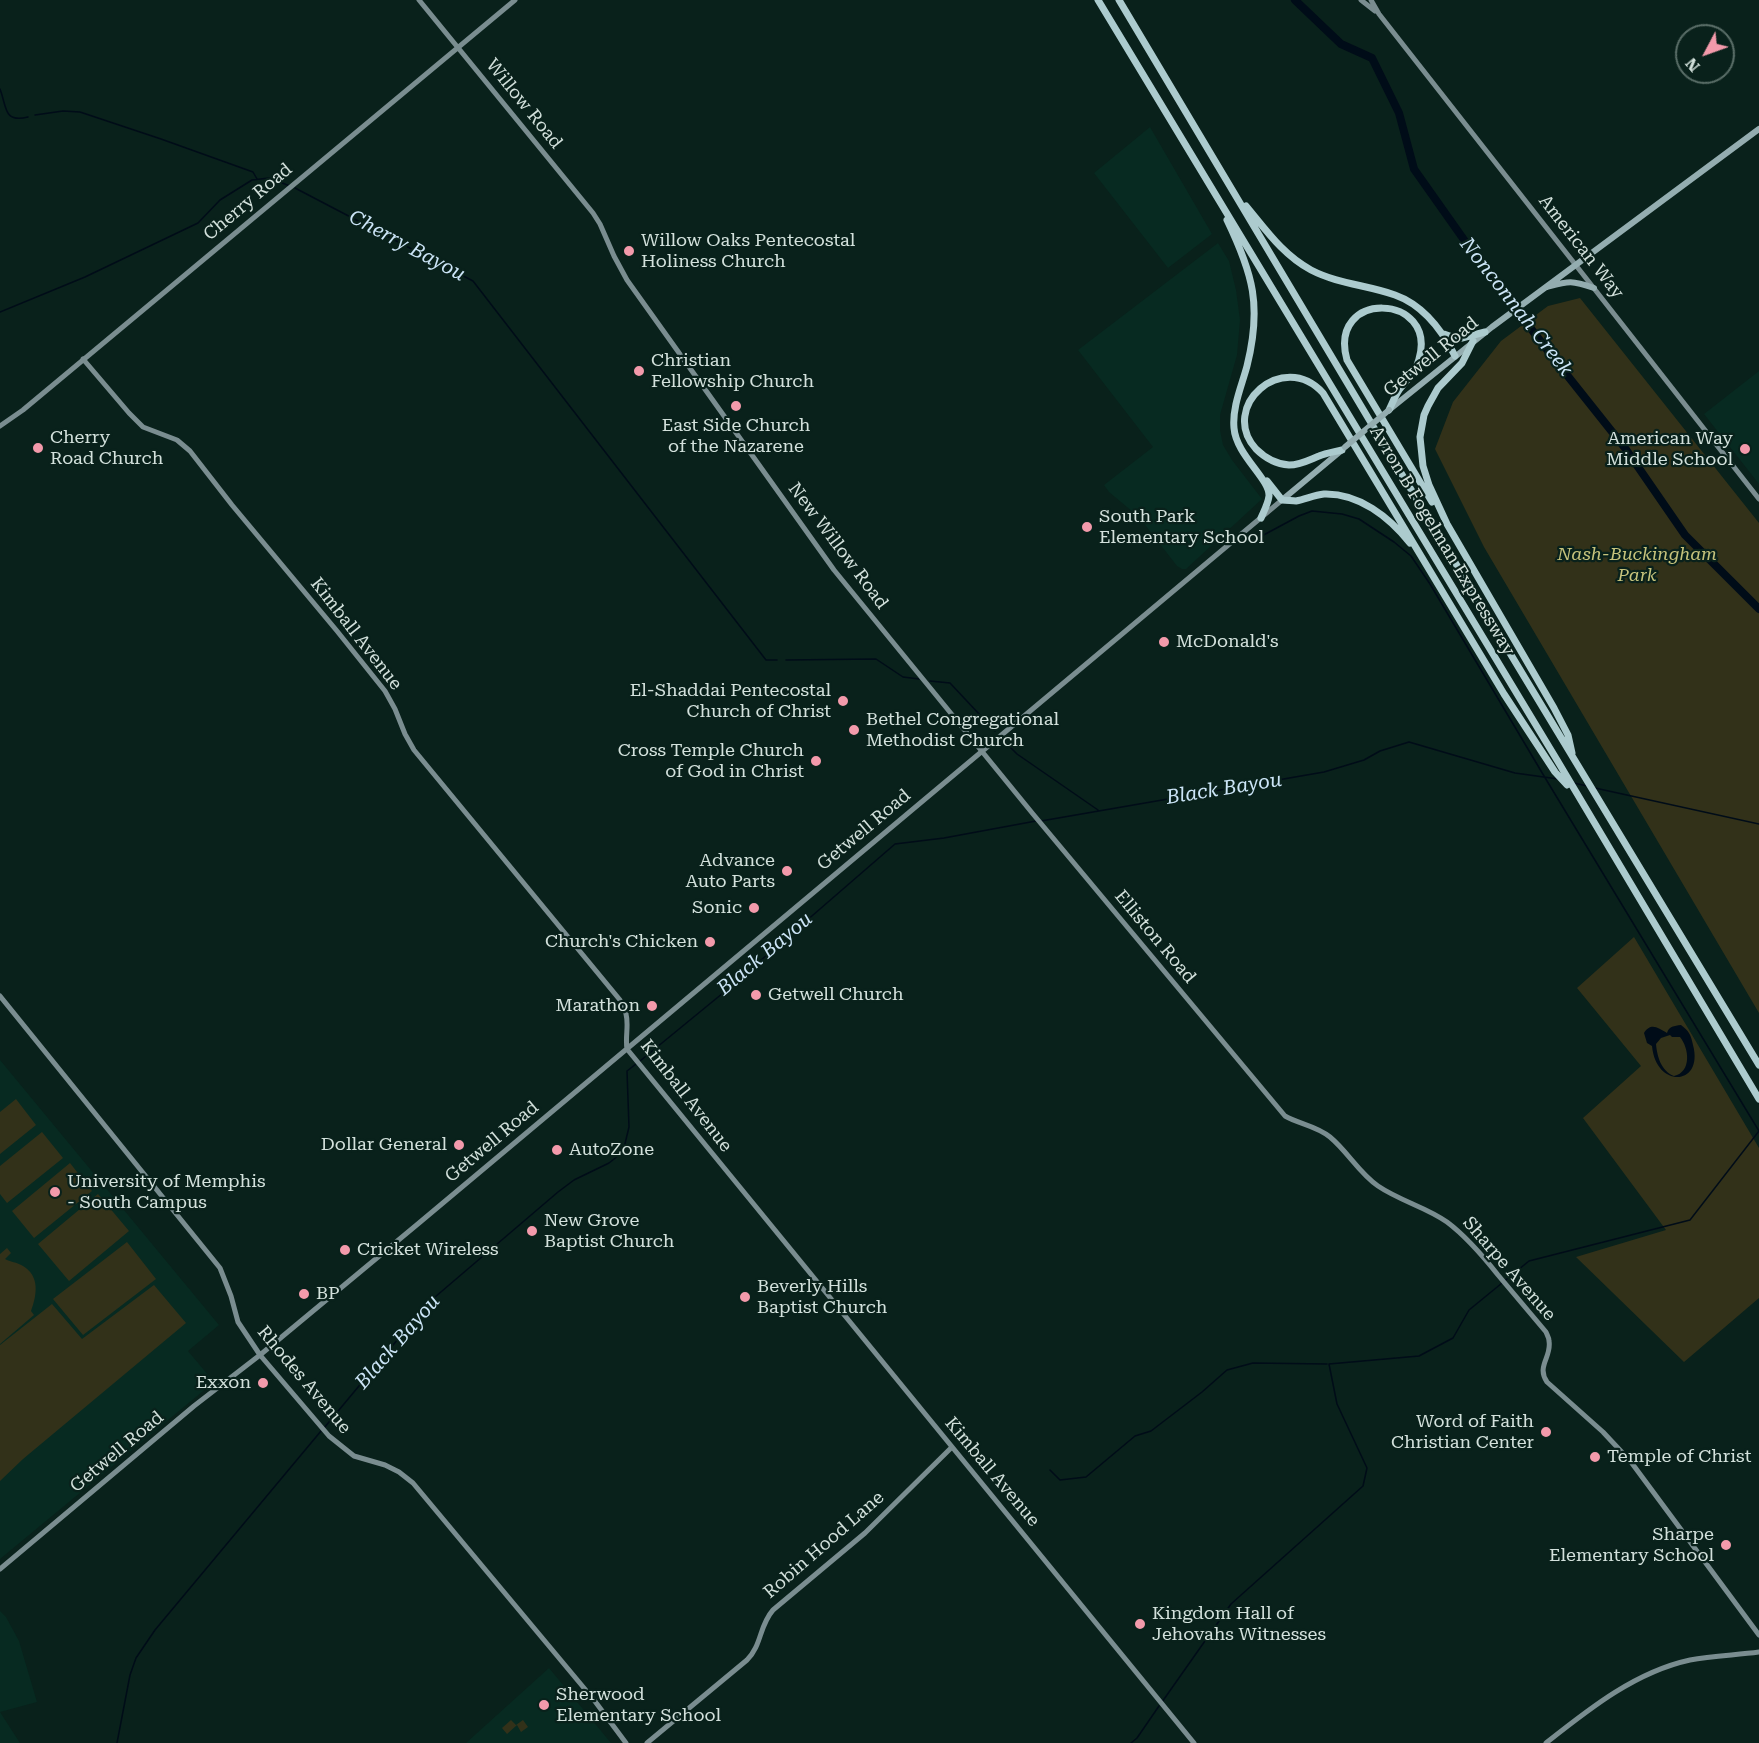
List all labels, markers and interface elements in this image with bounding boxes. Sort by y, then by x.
north arrow [1675,24,1735,84]
text: N [1681,54,1704,76]
street label: Willow Road [481,55,567,153]
street label: Cherry Road [199,159,297,245]
street label: American Way [1534,191,1628,303]
water label: Cherry Bayou [345,205,469,287]
place label: Willow Oaks Pentecostal Holiness Church [641,230,855,272]
water label: Nonconnah Creek [1454,233,1578,381]
marker: Willow Oaks Pentecostal Holiness Church [622,244,636,258]
street label: Getwell Road [1379,312,1483,402]
place label: Christian Fellowship Church [651,350,814,392]
marker: Christian Fellowship Church [632,364,646,378]
marker: East Side Church of the Nazarene [729,399,743,413]
place label: East Side Church of the Nazarene [662,415,810,458]
street label: Avron B Fogelman Expressway [1365,422,1519,660]
place label: Cherry Road Church [50,427,163,470]
place label: American Way Middle School [1606,428,1733,470]
marker: Cherry Road Church [31,441,45,455]
marker: American Way Middle School [1738,442,1752,456]
street label: New Willow Road [783,478,893,614]
place label: South Park Elementary School [1099,506,1264,548]
marker: South Park Elementary School [1080,520,1094,534]
park label: Nash-Buckingham Park [1557,544,1717,586]
street label: Kimball Avenue [306,574,406,694]
place label: McDonald's [1176,631,1279,653]
marker: McDonald's [1157,635,1171,649]
place label: El-Shaddai Pentecostal Church of Christ [630,680,831,722]
marker: El-Shaddai Pentecostal Church of Christ [836,694,850,708]
place label: Bethel Congregational Methodist Church [866,709,1059,752]
marker: Bethel Congregational Methodist Church [847,723,861,737]
place label: Cross Temple Church of God in Christ [618,740,804,783]
marker: Cross Temple Church of God in Christ [809,754,823,768]
water label: Black Bayou [1164,768,1284,810]
street label: Getwell Road [813,785,915,875]
place label: Advance Auto Parts [685,850,775,892]
marker: Advance Auto Parts [780,864,794,878]
street label: Elliston Road [1110,886,1200,988]
place label: Sonic [692,897,742,919]
marker: Sonic [747,901,761,915]
water label: Black Bayou [713,907,817,1001]
place label: Church's Chicken [545,931,698,953]
marker: Church's Chicken [703,935,717,949]
place label: Getwell Church [768,984,904,1006]
marker: Getwell Church [749,988,763,1002]
place label: Marathon [555,995,640,1017]
marker: Marathon [645,999,659,1013]
street label: Kimball Avenue [636,1036,736,1156]
street label: Getwell Road [441,1097,543,1187]
place label: Dollar General [321,1134,447,1156]
marker: Dollar General [452,1138,466,1152]
place label: AutoZone [569,1139,654,1161]
marker: AutoZone [550,1143,564,1157]
place label: University of Memphis - South Campus [67,1171,266,1214]
marker: University of Memphis - South Campus [48,1185,62,1199]
place label: New Grove Baptist Church [544,1210,674,1252]
street label: Sharpe Avenue [1458,1213,1560,1325]
marker: New Grove Baptist Church [525,1224,539,1238]
place label: Cricket Wireless [357,1239,499,1261]
marker: Cricket Wireless [338,1243,352,1257]
place label: Beverly Hills Baptist Church [757,1276,887,1318]
place label: BP [316,1283,340,1305]
marker: BP [297,1287,311,1301]
water label: Black Bayou [351,1290,445,1394]
marker: Beverly Hills Baptist Church [738,1290,752,1304]
street label: Rhodes Avenue [253,1322,355,1438]
place label: Exxon [196,1372,251,1394]
marker: Exxon [256,1376,270,1390]
street label: Getwell Road [66,1407,168,1497]
place label: Word of Faith Christian Center [1391,1411,1534,1454]
street label: Kimball Avenue [940,1413,1044,1531]
marker: Word of Faith Christian Center [1539,1425,1553,1439]
place label: Temple of Christ [1607,1446,1751,1468]
marker: Temple of Christ [1588,1450,1602,1464]
street label: Robin Hood Lane [759,1487,889,1603]
place label: Sharpe Elementary School [1549,1524,1714,1567]
marker: Sharpe Elementary School [1719,1538,1733,1552]
place label: Kingdom Hall of Jehovahs Witnesses [1152,1603,1326,1646]
marker: Kingdom Hall of Jehovahs Witnesses [1133,1617,1147,1631]
place label: Sherwood Elementary School [556,1684,721,1726]
marker: Sherwood Elementary School [537,1698,551,1712]

